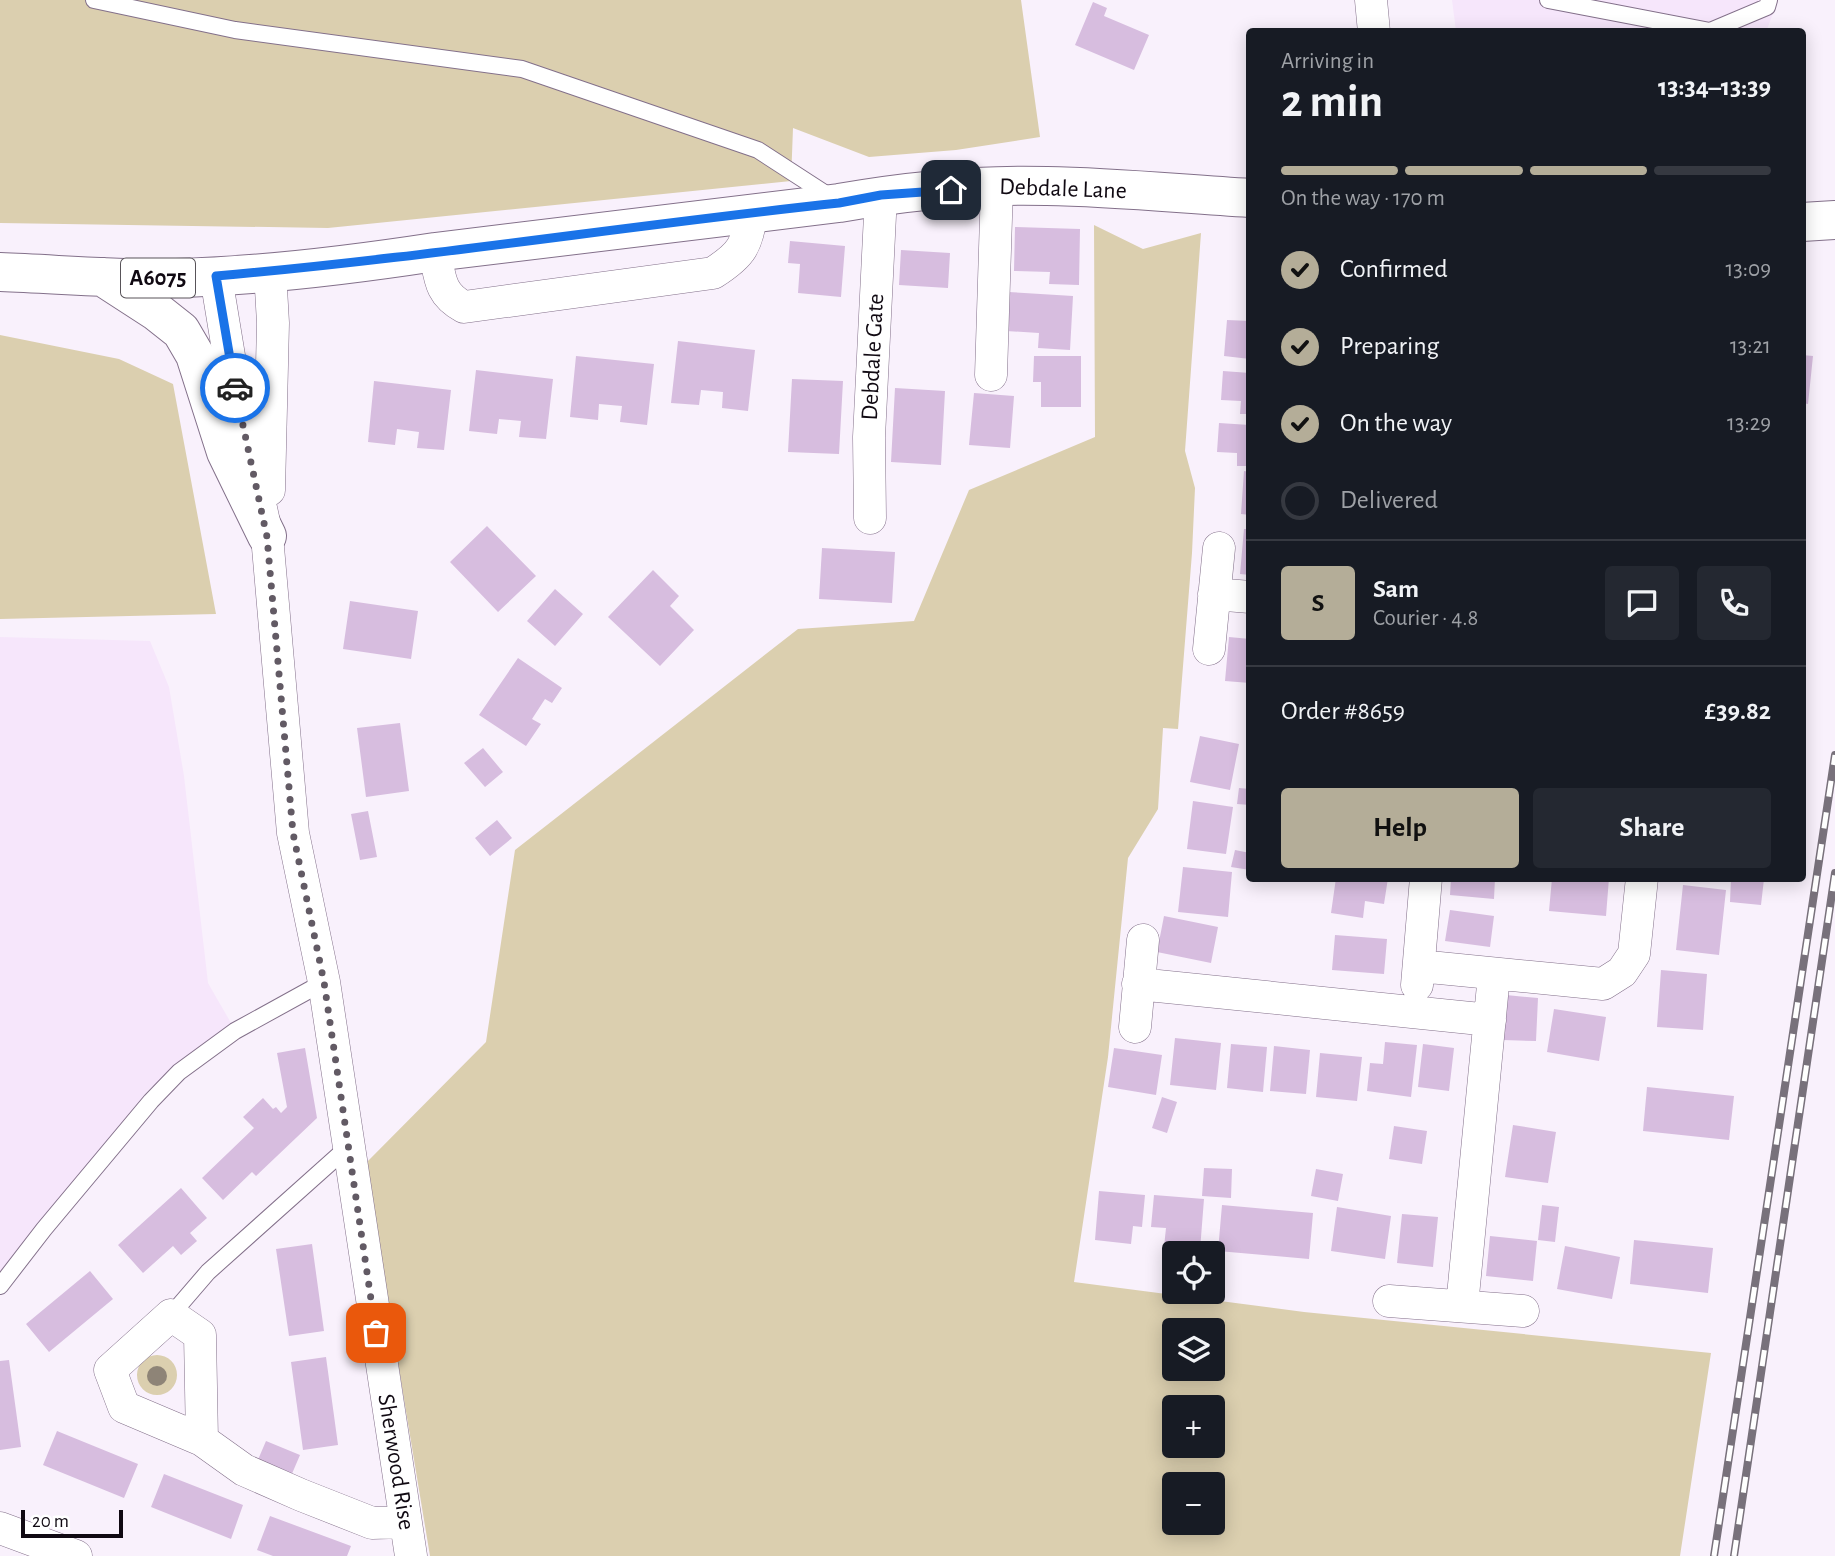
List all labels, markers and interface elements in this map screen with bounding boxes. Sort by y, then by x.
text: Arriving in [1281,50,1374,73]
text: 13:34–13:39 [1658,74,1771,100]
text: 2 min [1281,79,1383,125]
pin [921,160,981,220]
icon: home [932,171,970,209]
street label: Debdale Lane [999,175,1127,203]
text: On the way · 170 m [1281,187,1445,210]
icon: check [1281,251,1319,289]
text: Confirmed [1340,256,1448,282]
road number: A6075 [121,258,195,298]
text: 13:09 [1725,258,1771,281]
street label: Debdale Gate [858,293,888,421]
icon: check [1281,328,1319,366]
text: Preparing [1340,333,1439,359]
text: 13:21 [1730,335,1771,358]
courier [200,353,270,423]
icon: car [216,369,254,407]
icon: check [1281,405,1319,443]
text: On the way [1340,410,1452,436]
text: 13:29 [1727,412,1771,435]
text: Delivered [1340,487,1438,513]
button: chat [1605,566,1679,640]
button: phone [1697,566,1771,640]
text: Sam [1373,576,1419,602]
text: S [1312,590,1324,616]
text: Courier · 4.8 [1373,607,1478,630]
text: Order #8659 [1281,698,1405,724]
text: £39.82 [1705,698,1771,724]
button: Help [1281,788,1519,868]
button: Share [1533,788,1771,868]
map controls [1162,1241,1225,1535]
button: locate [1162,1241,1225,1304]
pin [346,1303,406,1363]
icon: bag [357,1314,395,1352]
button: layers [1162,1318,1225,1381]
street label: Sherwood Rise [373,1392,419,1532]
button: + [1162,1395,1225,1458]
button: − [1162,1472,1225,1535]
scale bar [21,1507,122,1539]
text: 20 m [32,1512,69,1531]

